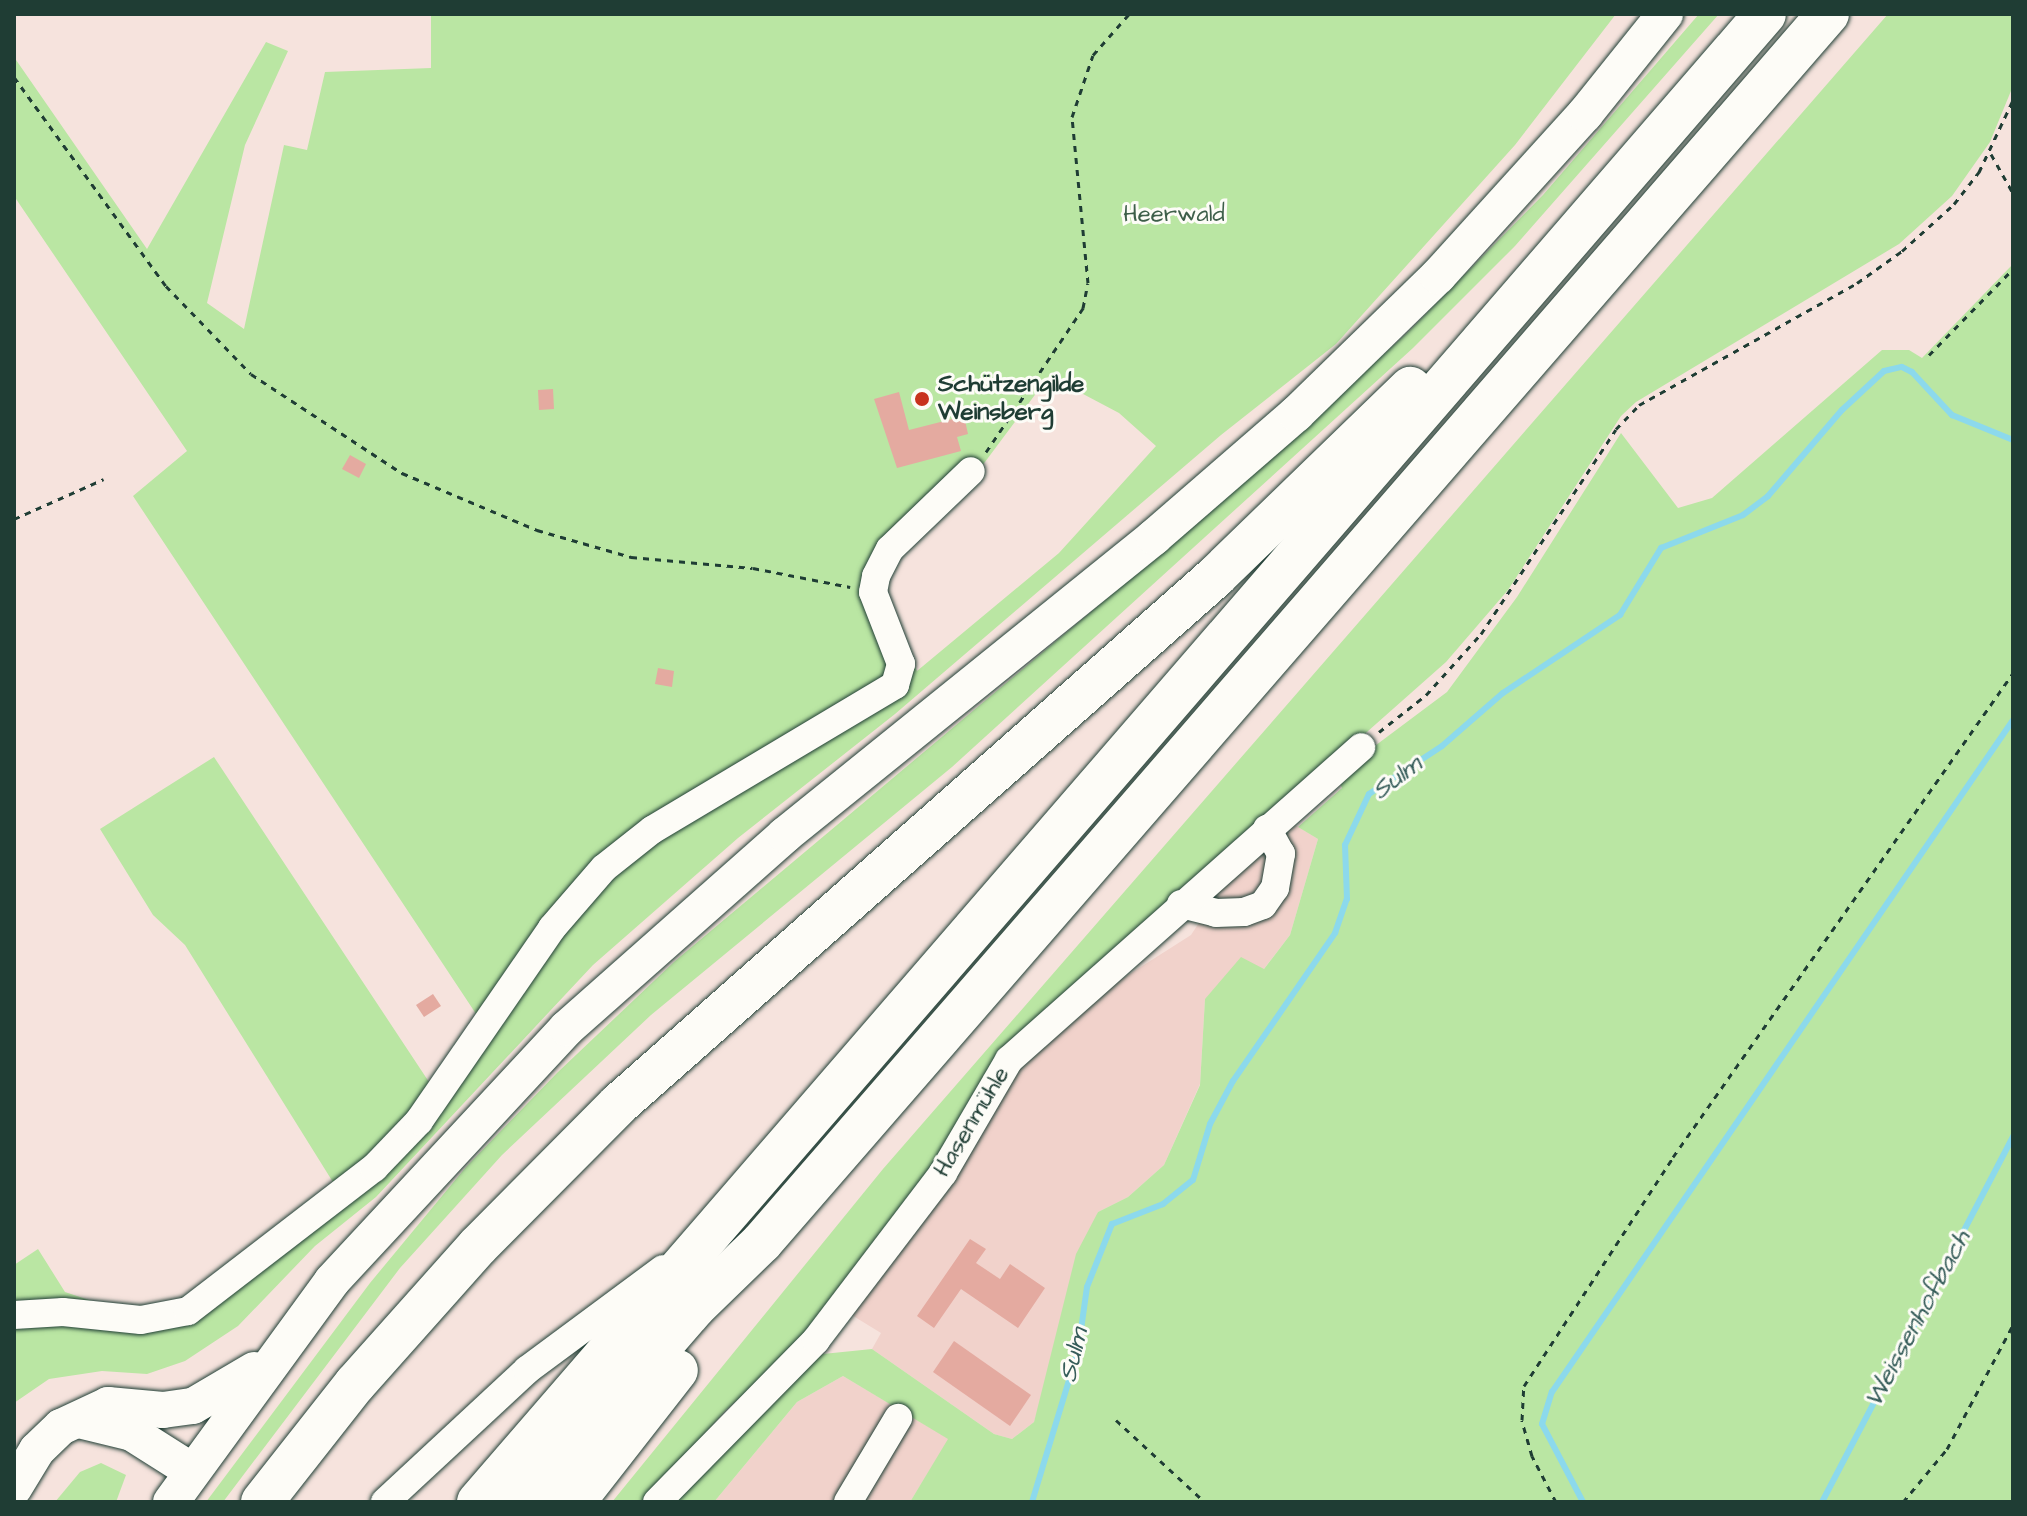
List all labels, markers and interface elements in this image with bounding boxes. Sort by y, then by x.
park label: Heerwald [1123,201,1225,229]
place label: Schützengilde Weinsberg [938,371,1084,427]
marker: Schützengilde Weinsberg [913,390,931,408]
water label: Sulm [1366,749,1428,807]
street label: Hasenmühle [928,1062,1016,1182]
water label: Weissenhofbach [1858,1225,1978,1413]
water label: Sulm [1053,1325,1095,1385]

